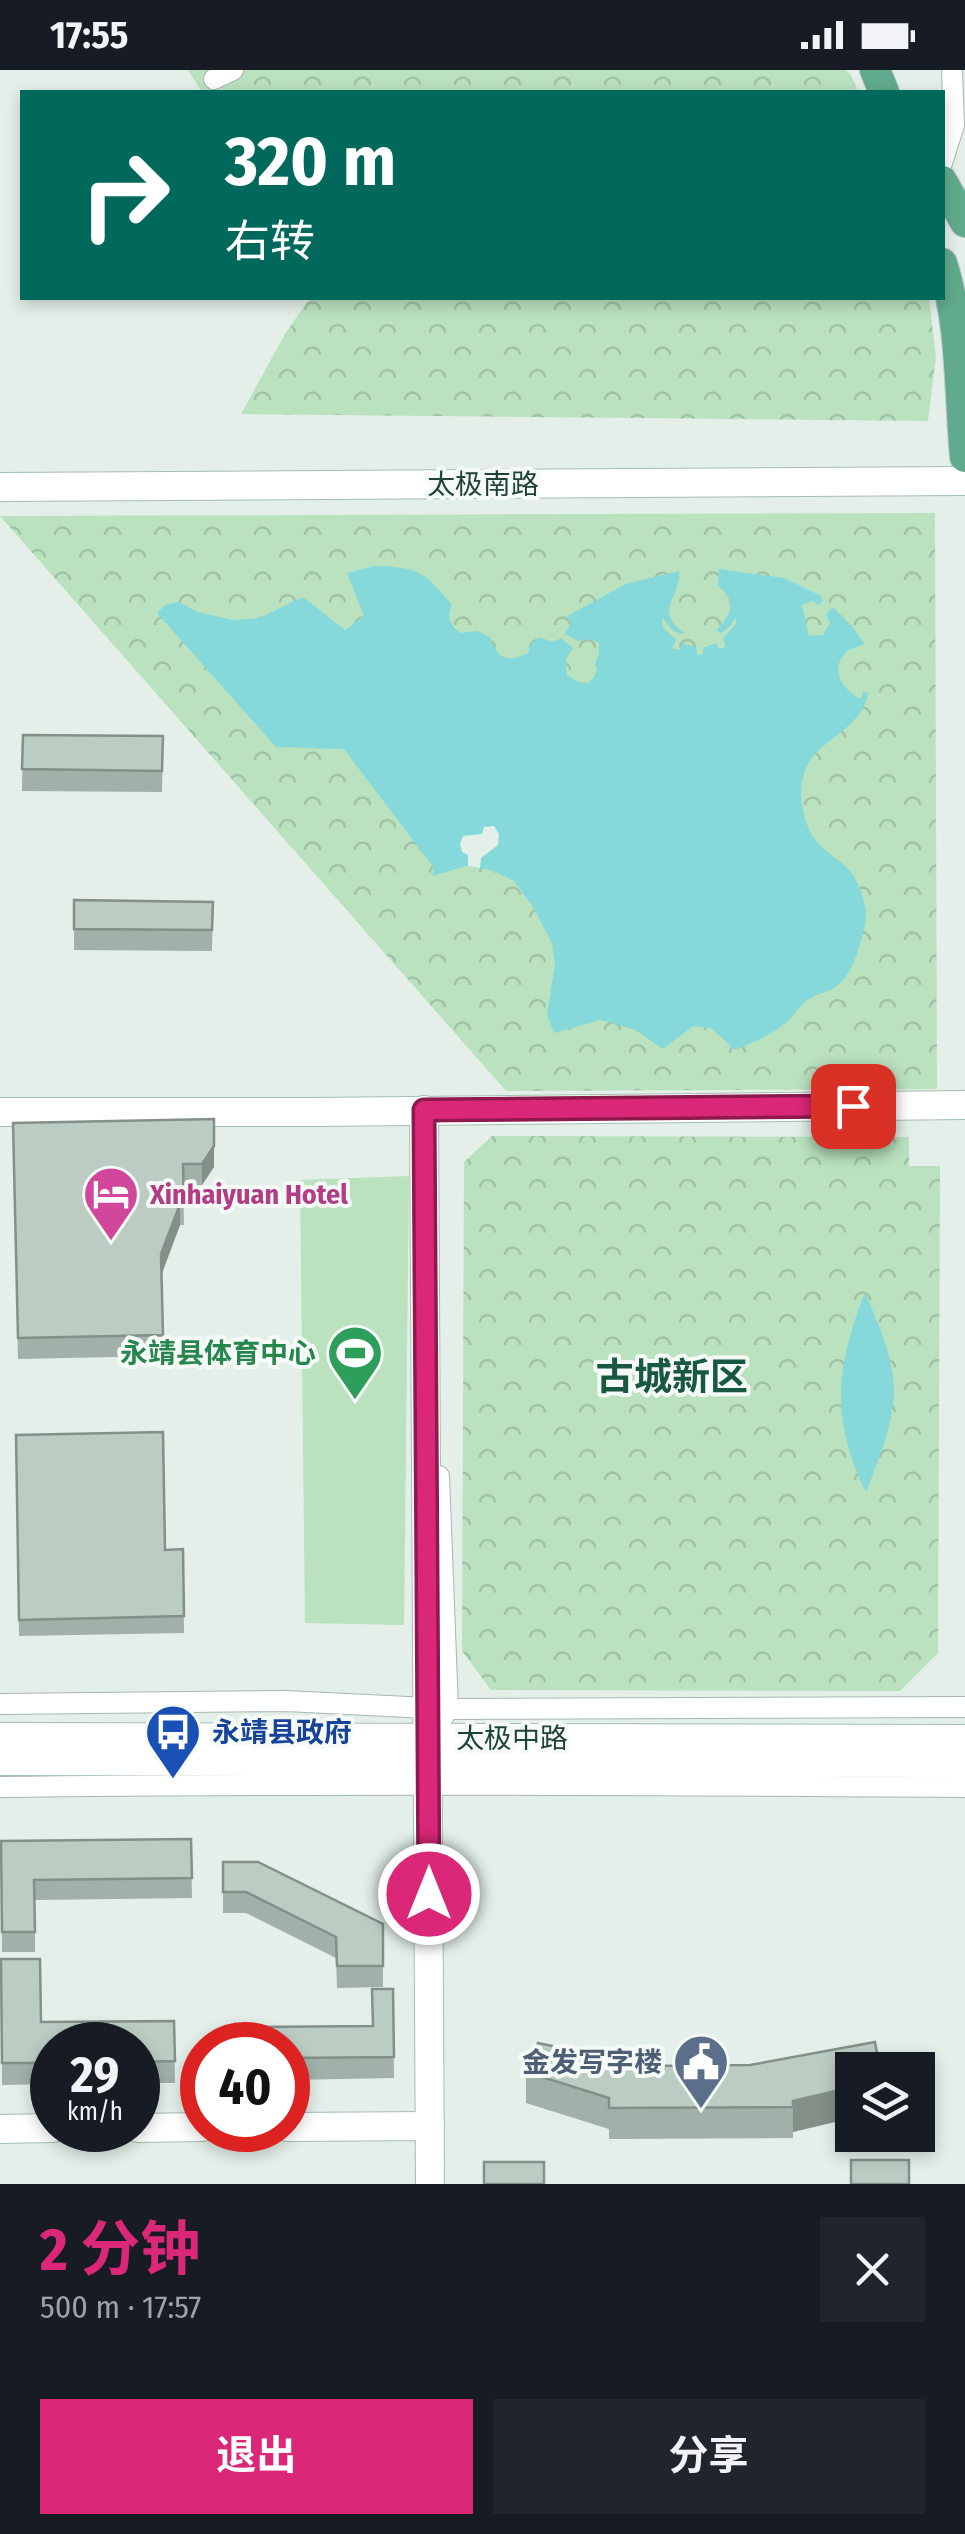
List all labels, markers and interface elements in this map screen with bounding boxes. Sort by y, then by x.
text: 17:55 [50,12,128,58]
text: 320 m [225,120,396,204]
icon: right [60,130,190,260]
text: 右转 [225,215,315,269]
street label: 太极南路 [427,468,539,501]
pin [811,1064,896,1149]
icon: arrive [826,1079,881,1134]
hotel icon: Xinhaiyuan Hotel [81,1164,141,1243]
place label: Xinhaiyuan Hotel [149,1178,348,1211]
sports icon: 永靖县体育中心 [325,1323,385,1402]
place label: 永靖县体育中心 [120,1337,316,1370]
district label: 古城新区 [596,1354,748,1400]
bus stop icon: 永靖县政府 [143,1702,203,1781]
place label: 永靖县政府 [212,1716,352,1749]
street label: 太极中路 [456,1722,568,1755]
position arrow [377,1842,481,1946]
speed limit sign: 40 [180,2022,310,2152]
public building icon: 金发写字楼 [671,2032,731,2111]
text: 29 [71,2045,119,2105]
place label: 金发写字楼 [522,2046,662,2079]
map controls [835,2052,935,2152]
button: layers [835,2052,935,2152]
text: km/h [67,2097,123,2127]
text: 2 分钟 [40,2214,200,2286]
button: close [820,2217,925,2322]
text: 500 m · 17:57 [40,2288,201,2326]
button: 退出 [40,2399,473,2514]
button: 分享 [493,2399,925,2514]

